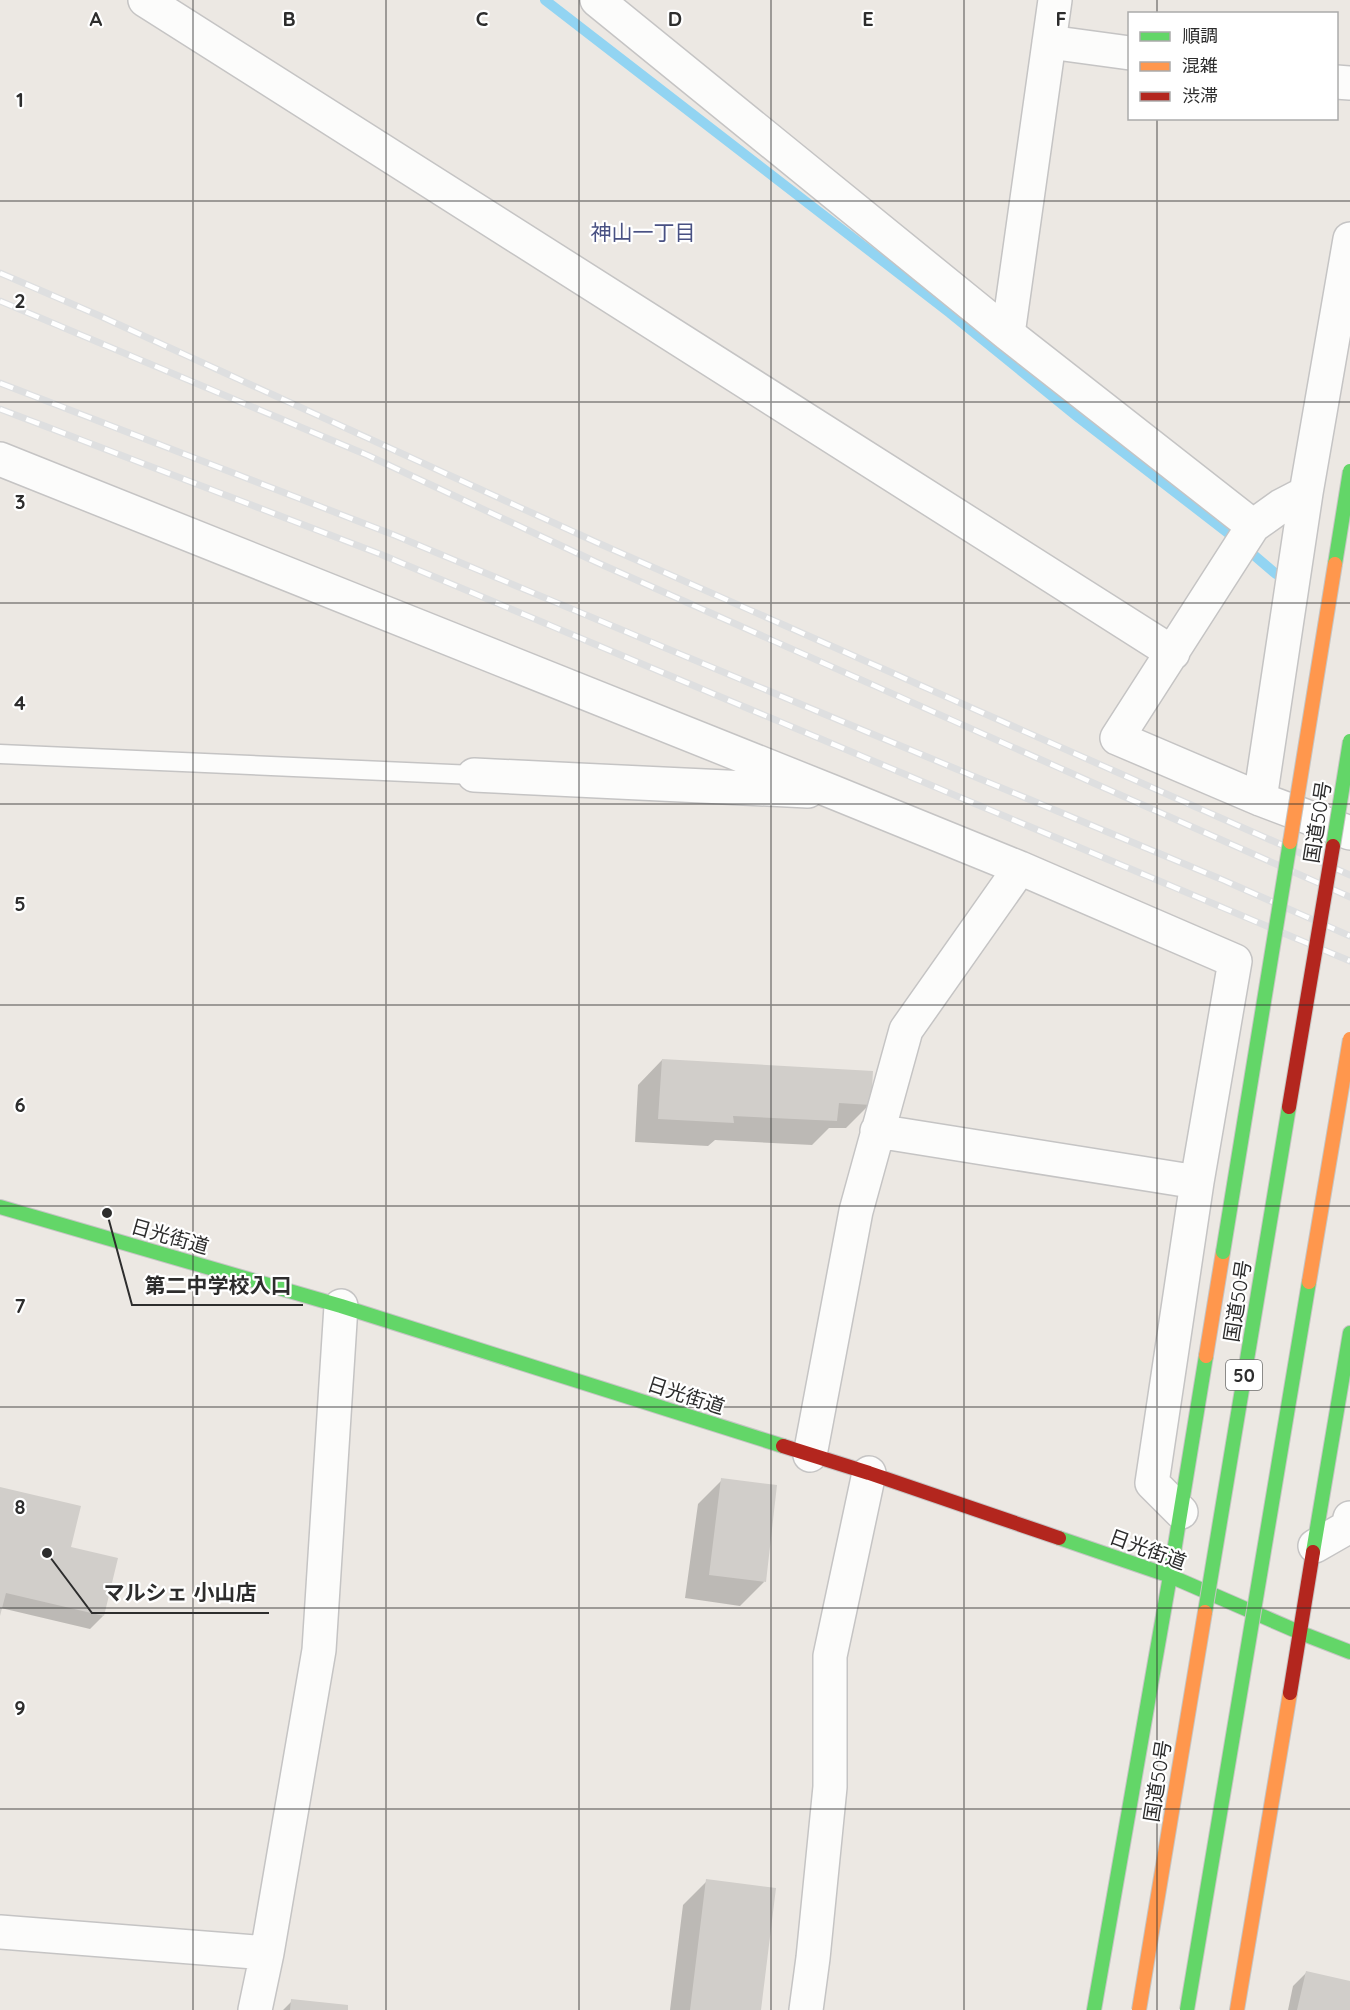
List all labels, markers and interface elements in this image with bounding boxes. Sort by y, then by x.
text: A [90,6,103,31]
text: B [282,6,296,31]
text: C [476,6,489,31]
text: D [668,6,682,31]
text: E [862,6,874,31]
text: F [1055,6,1067,31]
legend [1128,12,1338,120]
text: 順調 [1182,24,1218,47]
text: 混雑 [1182,54,1218,77]
text: 渋滞 [1182,84,1218,107]
text: 1 [16,87,24,112]
district label: 神山一丁目 [591,219,696,245]
text: 2 [14,288,26,313]
text: 3 [15,489,25,514]
text: 4 [14,690,26,715]
street label: 国道50号 [1298,779,1336,865]
text: 5 [14,891,26,916]
text: 6 [14,1092,26,1117]
street label: 日光街道 [128,1213,212,1259]
street label: 国道50号 [1218,1258,1256,1344]
callout: 第二中学校入口 [132,1266,303,1305]
text: 第二中学校入口 [145,1272,292,1298]
text: 7 [15,1293,26,1318]
road number: 50 [1226,1360,1262,1390]
street label: 日光街道 [644,1371,728,1419]
text: 8 [15,1494,26,1519]
street label: 日光街道 [1106,1524,1190,1574]
callout: マルシェ 小山店 [92,1574,269,1613]
text: マルシェ 小山店 [104,1579,256,1605]
text: 9 [14,1695,26,1720]
street label: 国道50号 [1138,1738,1176,1824]

